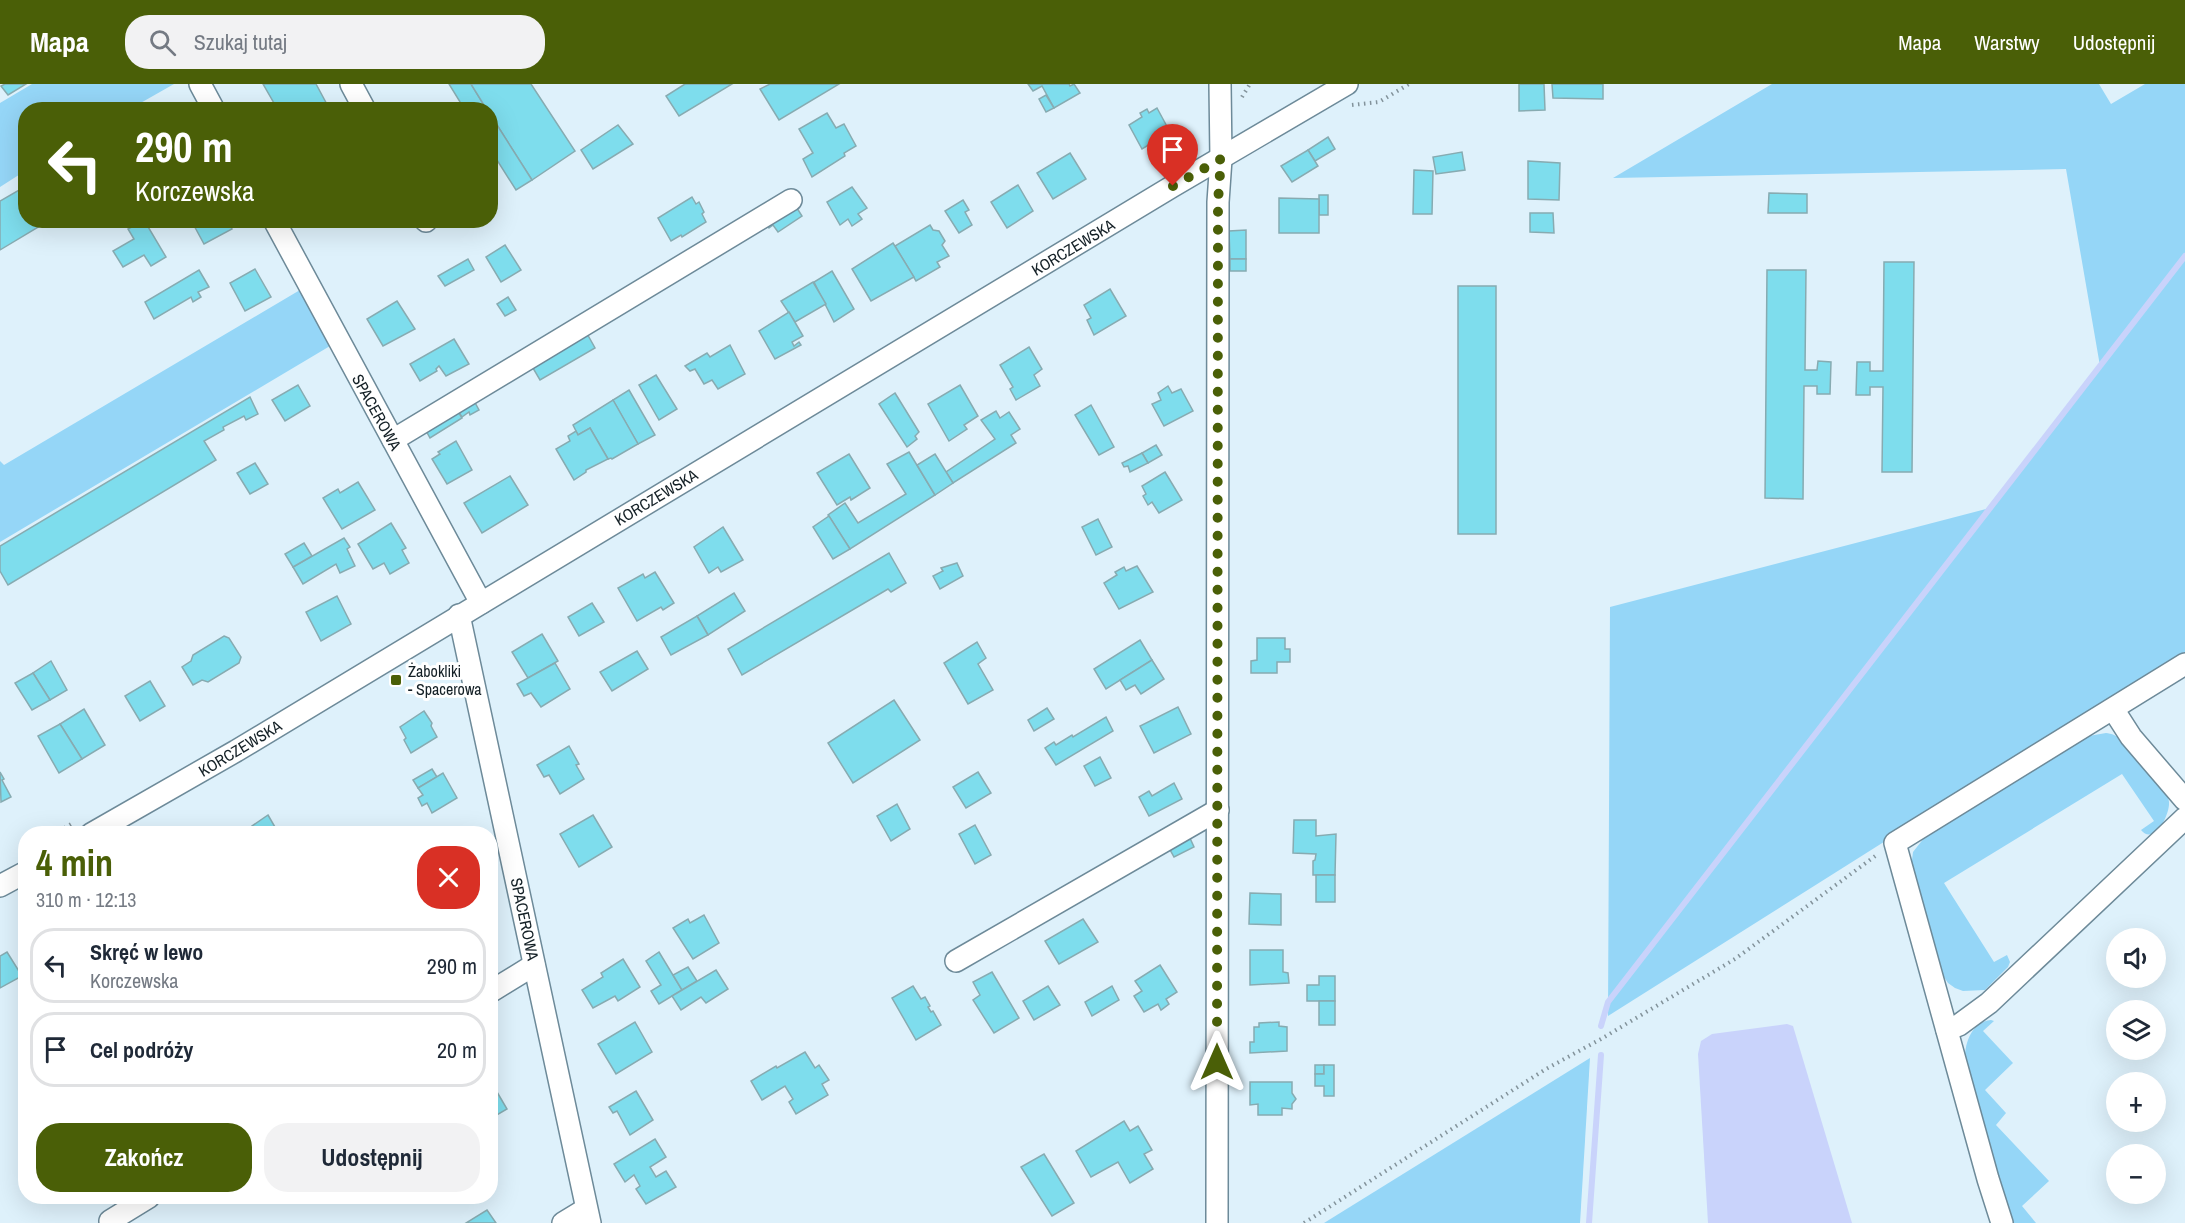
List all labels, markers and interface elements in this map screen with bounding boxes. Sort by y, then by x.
search box [125,15,545,69]
text: Mapa [30,23,89,61]
icon: search [146,26,179,59]
text: Szukaj tutaj [194,27,287,57]
text: Mapa [1898,28,1941,57]
text: Warstwy [1974,28,2040,57]
text: Udostępnij [2073,28,2155,57]
text: 290 m [135,119,233,175]
pin [1147,124,1198,186]
icon: left [36,126,114,204]
icon: arrive [1156,133,1189,166]
text: Korczewska [135,173,254,209]
street label: KORCZEWSKA [1027,213,1119,280]
street label: SPACEROWA [347,370,407,454]
street label: KORCZEWSKA [610,463,702,530]
place label: Żabokliki - Spacerowa [408,660,482,700]
marker: Żabokliki - Spacerowa [389,673,403,687]
street label: KORCZEWSKA [194,714,286,781]
text: 4 min [36,839,113,887]
button: close [417,846,480,909]
street label: SPACEROWA [506,876,545,963]
text: 310 m · 12:13 [36,886,136,913]
map controls [2106,928,2166,1204]
button: sound [2106,928,2166,988]
text: Skręć w lewo [90,937,203,967]
icon: left [39,949,72,982]
text: 290 m [427,951,477,981]
text: Korczewska [90,967,178,994]
button: layers [2106,1000,2166,1060]
position arrow [1185,1030,1249,1094]
icon: arrive [39,1033,72,1066]
text: Cel podróży [90,1035,193,1065]
text: 20 m [437,1035,477,1065]
button: + [2106,1072,2166,1132]
button: Zakończ [36,1123,252,1192]
button: Udostępnij [264,1123,480,1192]
button: − [2106,1144,2166,1204]

